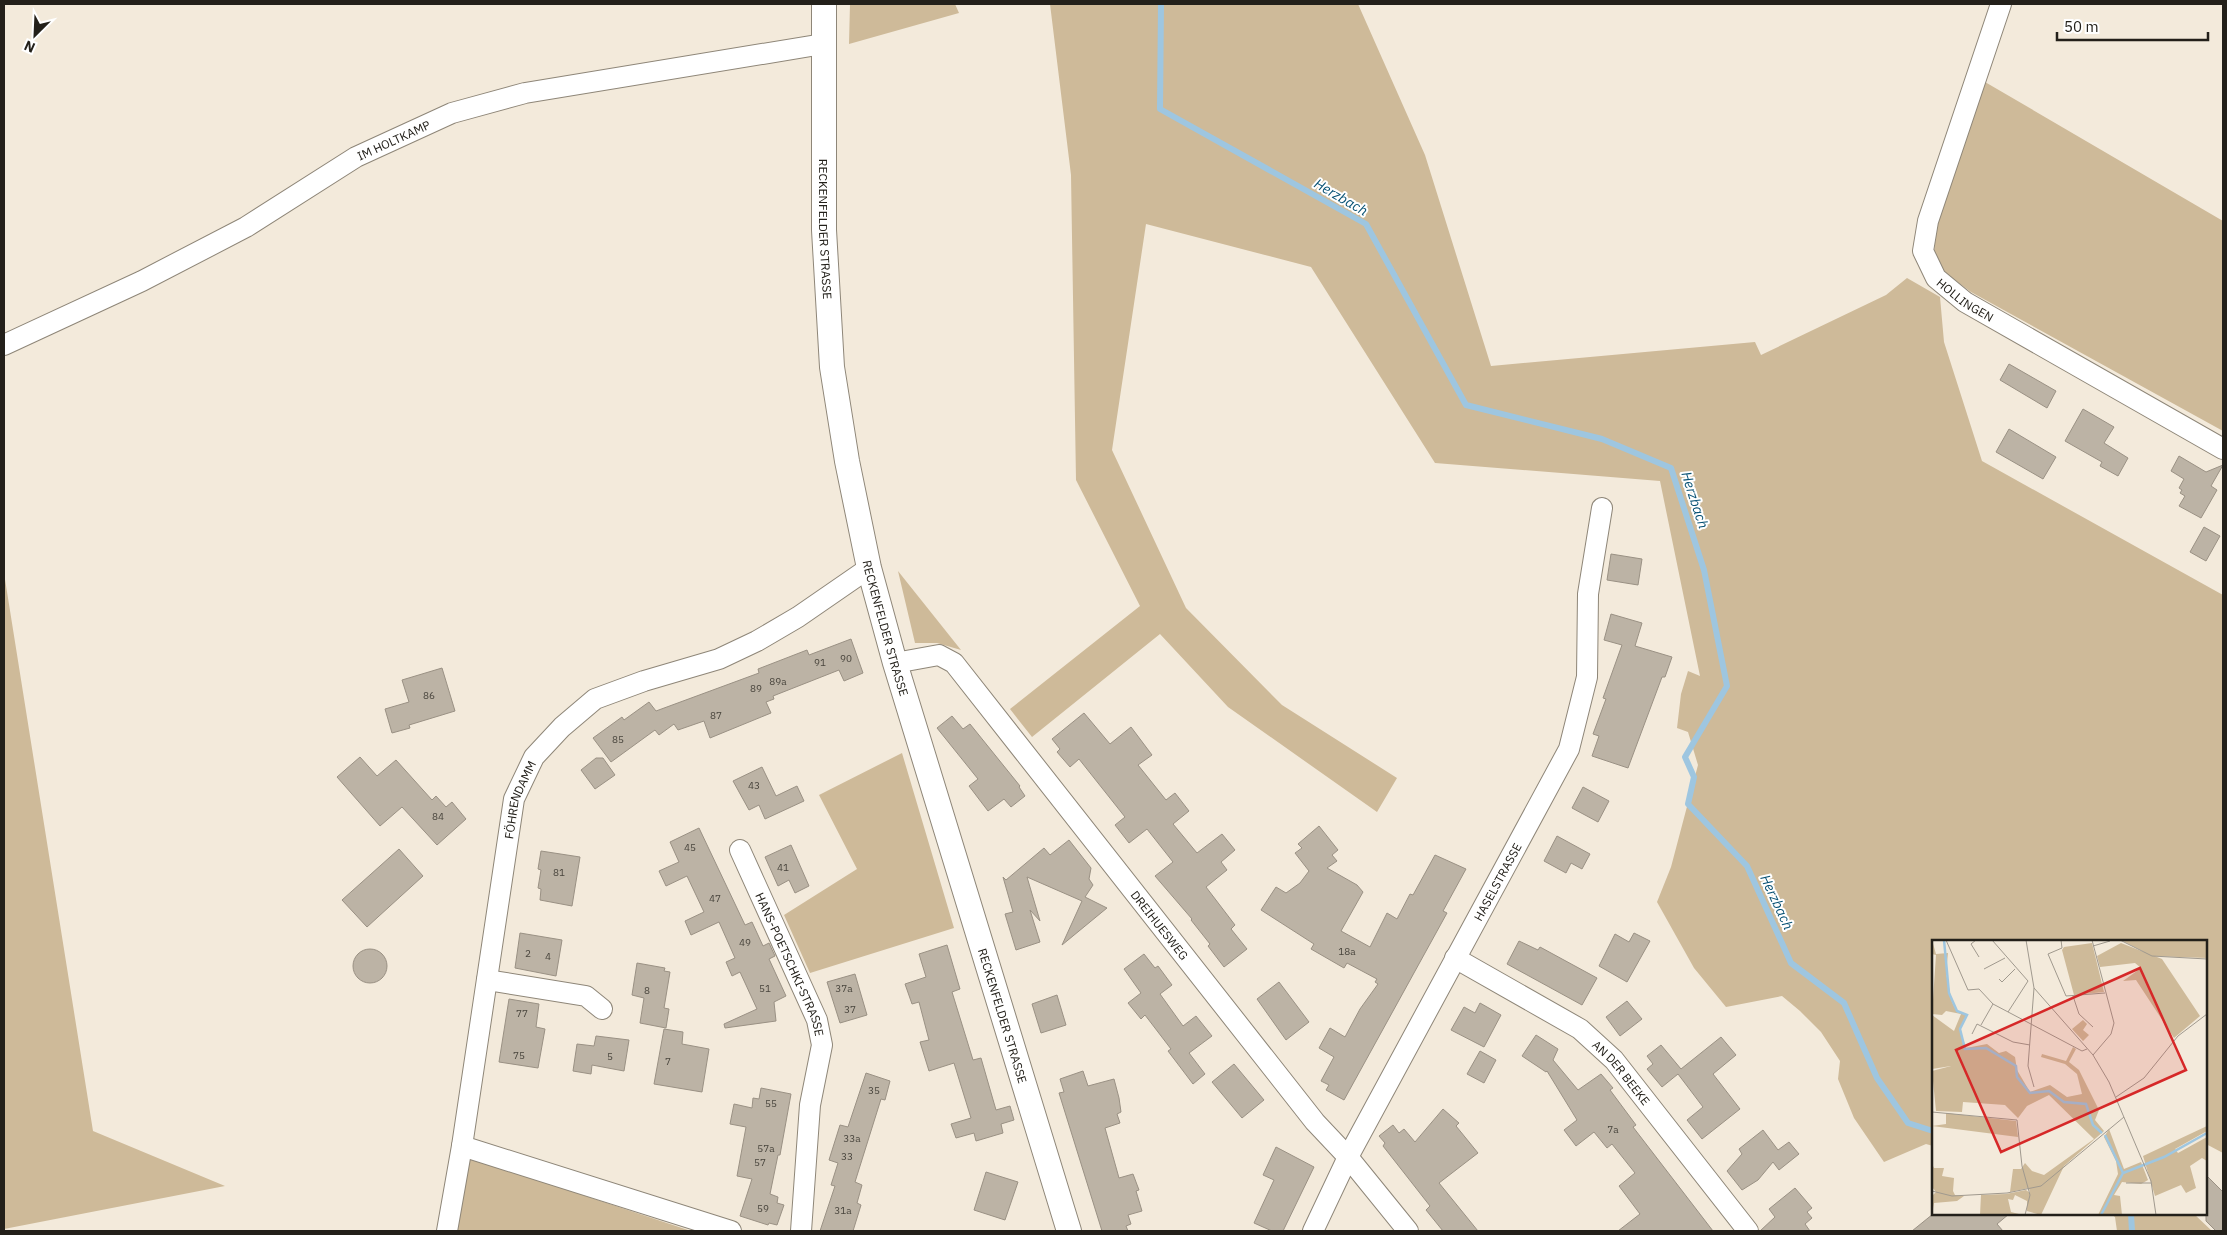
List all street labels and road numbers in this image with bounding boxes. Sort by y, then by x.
street label: IM HOLTKAMP [355,117,432,163]
street label: RECKENFELDER STRASSE [817,159,836,300]
street label: HOLLINGEN [1934,275,1997,324]
street label: RECKENFELDER STRASSE [860,559,912,698]
street label: FÖHRENDAMM [501,758,539,840]
street label: HASELSTRASSE [1470,840,1524,923]
street label: DREIHUESWEG [1128,887,1192,963]
street label: HANS-POETSCHKI-STRASSE [753,890,828,1037]
street label: RECKENFELDER STRASSE [975,946,1031,1085]
street label: AN DER BEEKE [1590,1037,1654,1108]

